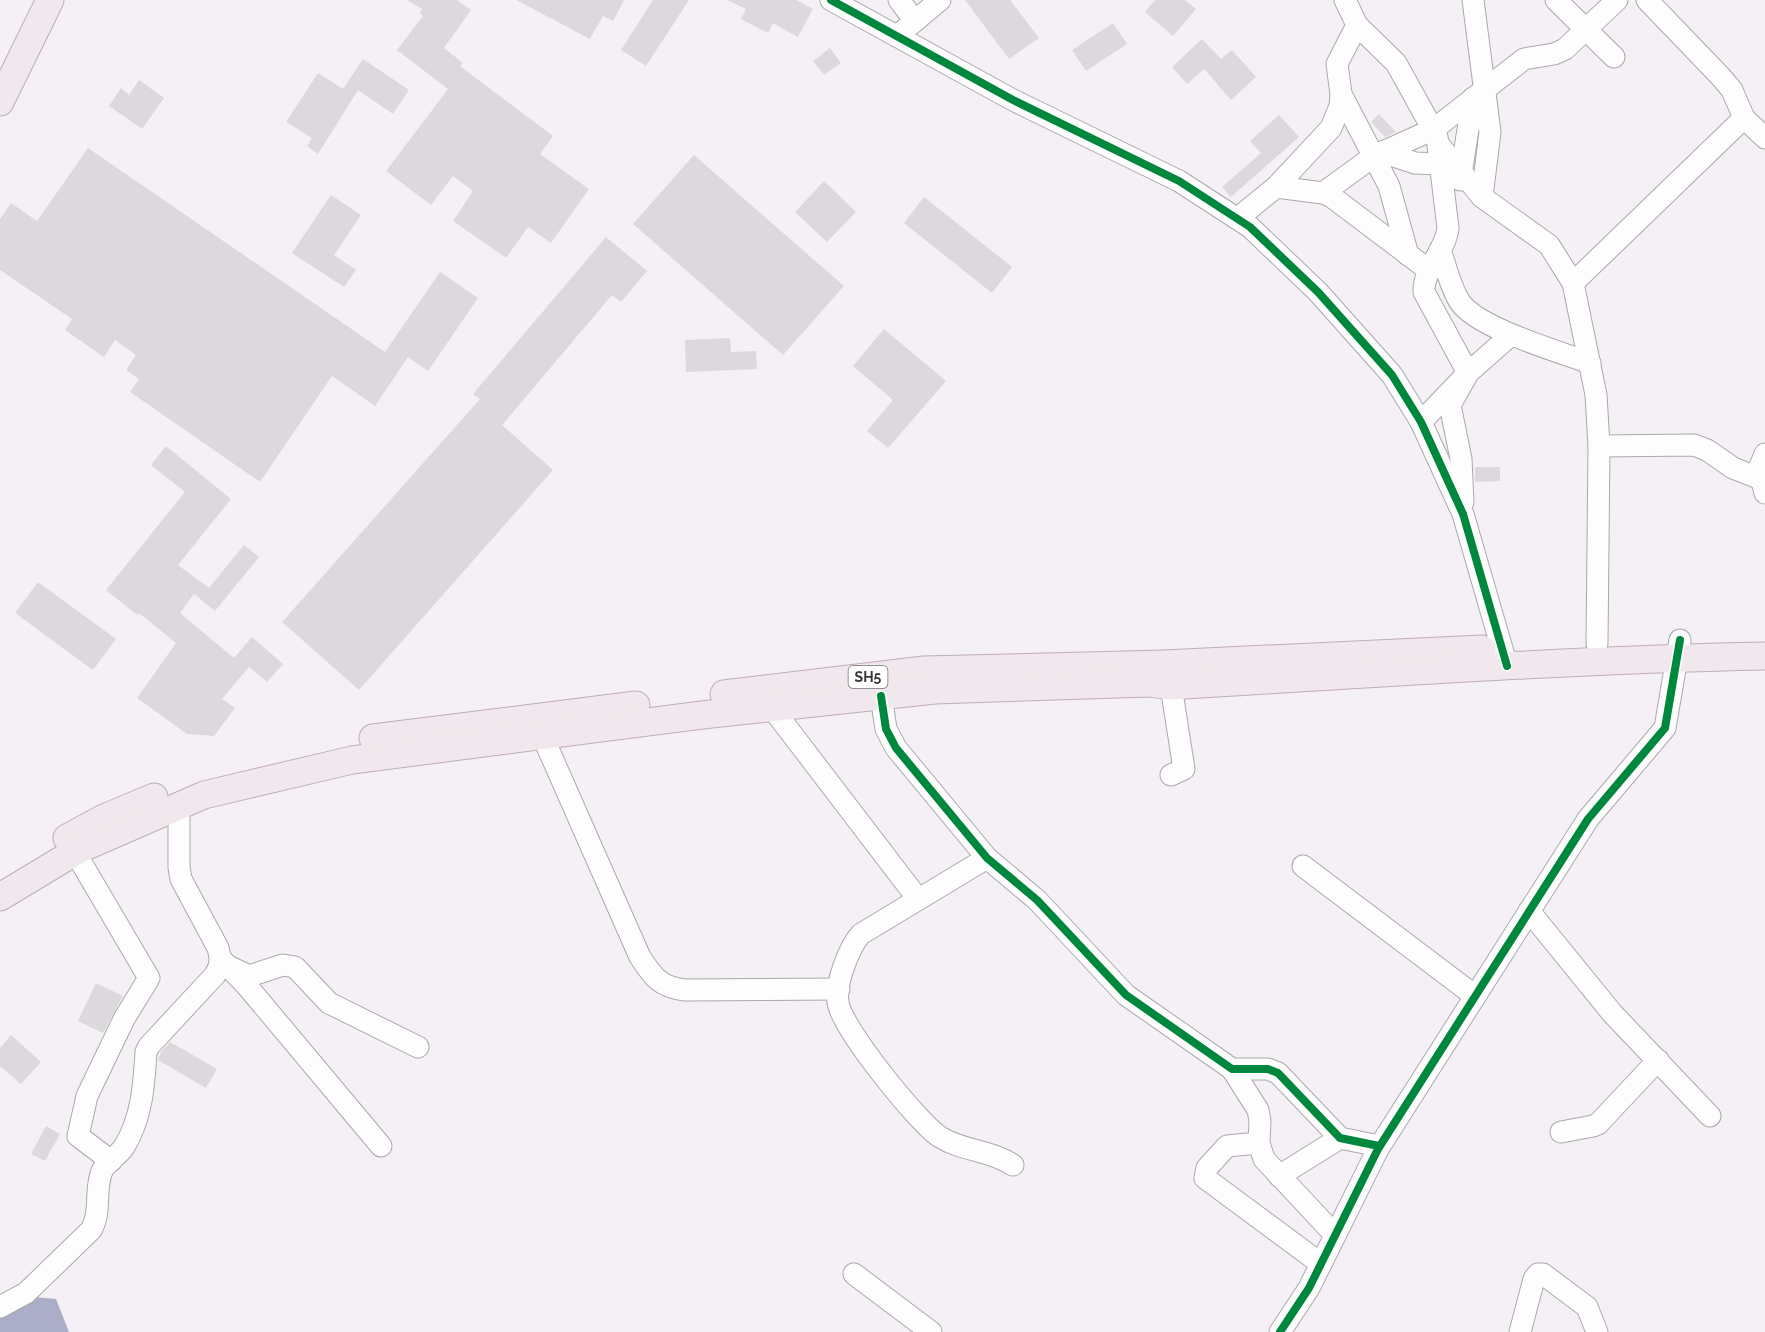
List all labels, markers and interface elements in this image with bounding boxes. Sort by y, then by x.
road number: SH5 [848,666,888,688]

